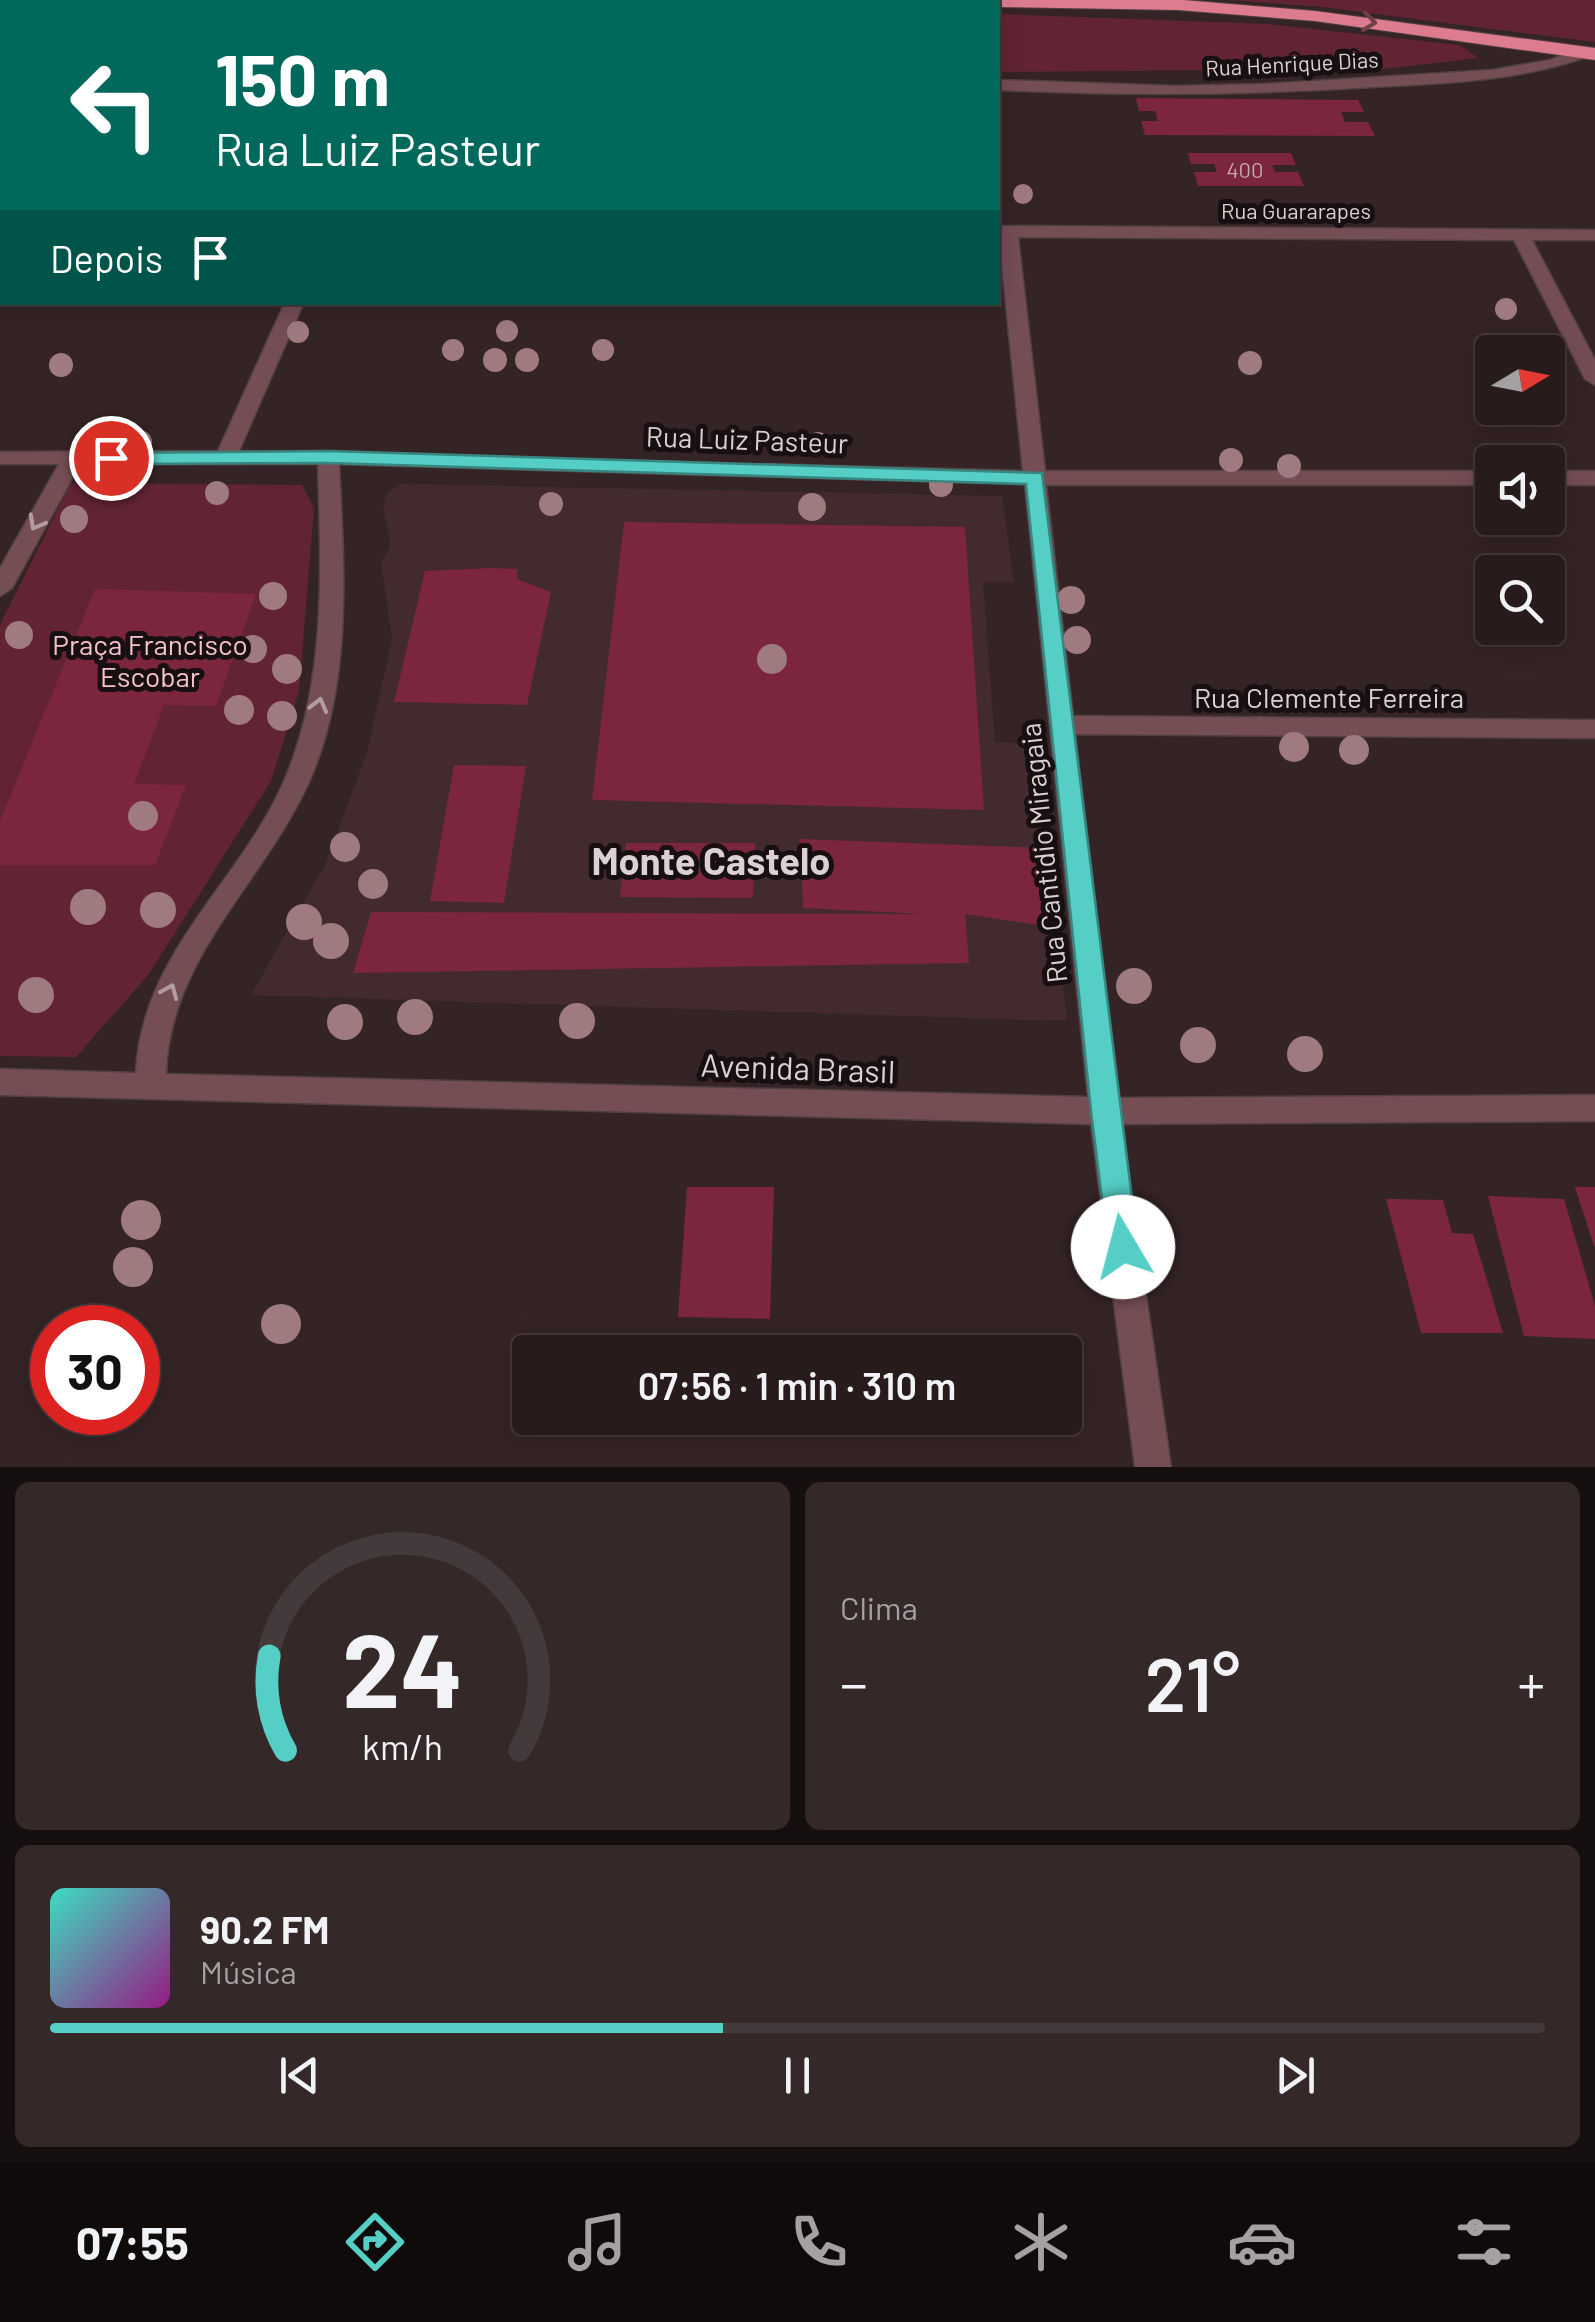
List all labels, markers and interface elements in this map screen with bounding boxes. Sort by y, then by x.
one-way arrow [1361,11,1377,32]
text: 150 m [215,36,390,120]
icon: left [50,40,180,170]
street label: Rua Henrique Dias [1205,45,1379,81]
text: Rua Luiz Pasteur [215,121,540,175]
house number: 400 [1227,156,1263,182]
street label: Rua Guararapes [1221,197,1371,223]
icon: arrive [183,230,238,285]
text: Depois [50,235,163,281]
north arrow [1475,335,1565,425]
map controls [1475,335,1565,645]
pin [69,416,154,501]
street label: Rua Luiz Pasteur [645,418,849,460]
icon: arrive [84,431,139,486]
button: sound [1475,445,1565,535]
one-way arrow [29,512,49,530]
button: search [1475,555,1565,645]
park label: Praça Francisco Escobar [52,627,248,693]
street label: Rua Clemente Ferreira [1194,680,1464,714]
one-way arrow [308,697,329,714]
street label: Rua Cantidio Miragaia [1012,721,1074,985]
district label: Monte Castelo [591,837,831,883]
one-way arrow [158,983,178,1001]
street label: Avenida Brasil [700,1045,896,1089]
position arrow [1071,1195,1175,1299]
speed limit sign: 30 [30,1305,160,1435]
text: 07:56 · 1 min · 310 m [638,1362,956,1408]
text: Clima [840,1588,918,1626]
text: 24 [342,1604,463,1729]
text: 21° [1145,1637,1240,1727]
text: − [840,1649,868,1715]
text: + [1517,1649,1545,1715]
text: km/h [362,1724,443,1767]
text: 90.2 FM [200,1906,329,1952]
text: Música [200,1952,297,1990]
icon: previous [272,2048,327,2103]
icon: pause [770,2048,825,2103]
icon: next [1268,2048,1323,2103]
icon: directions [340,2207,410,2277]
icon: music [562,2207,632,2277]
icon: phone [784,2207,854,2277]
icon: climate [1006,2207,1076,2277]
icon: car [1227,2207,1297,2277]
icon: filters [1449,2207,1519,2277]
text: 07:55 [76,2215,189,2269]

